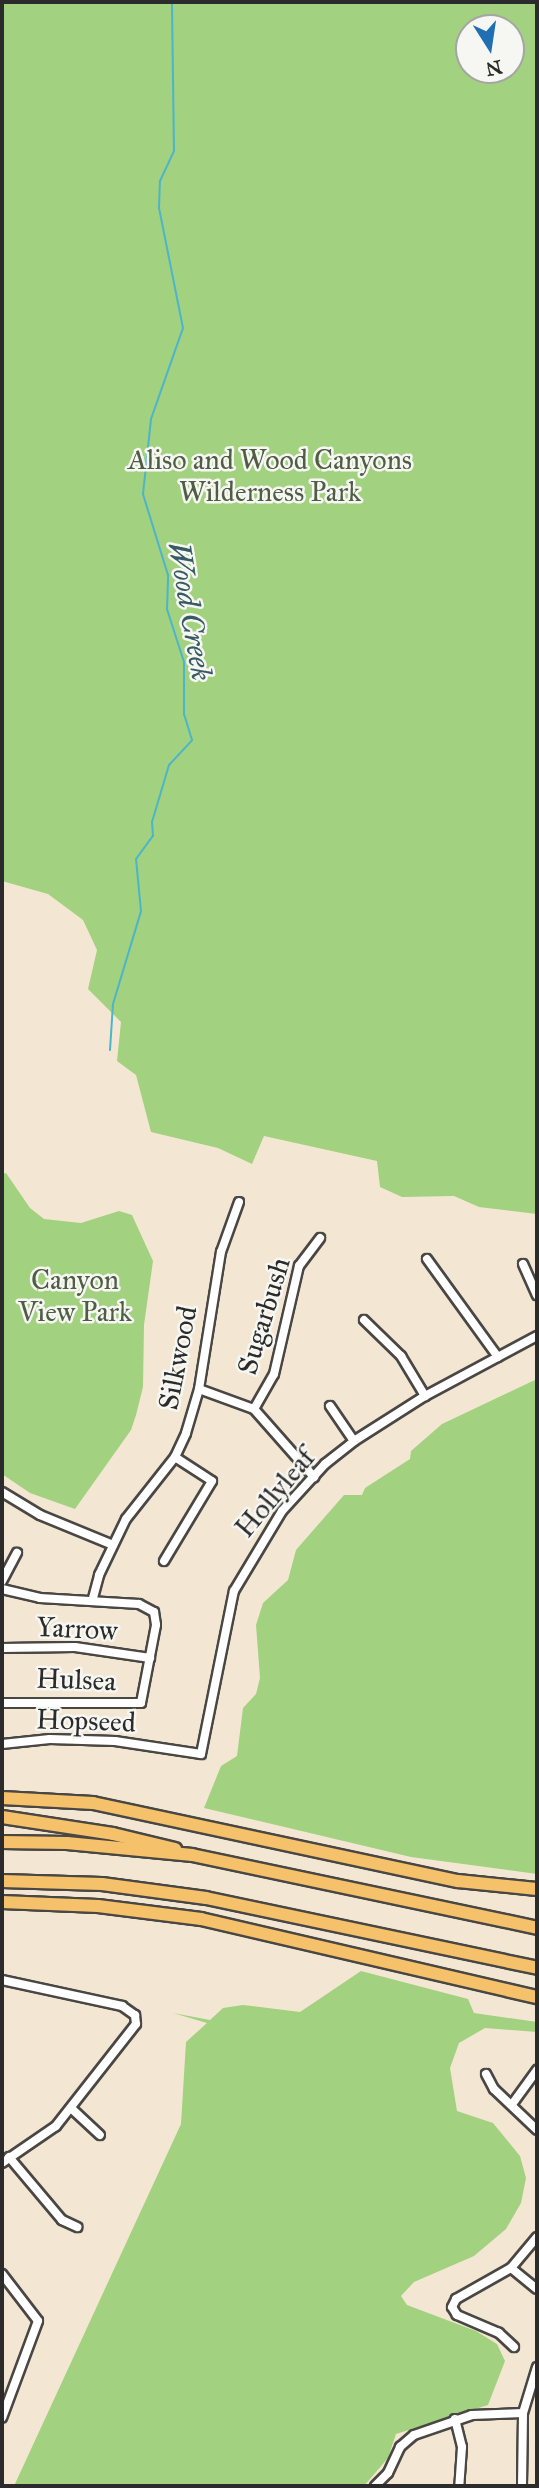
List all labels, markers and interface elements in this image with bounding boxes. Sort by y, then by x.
north arrow [455,14,525,84]
text: N [484,55,504,81]
park label: Aliso and Wood Canyons Wilderness Park [128,443,412,509]
water label: Wood Creek [160,539,220,683]
street label: Sugarbush [230,1253,298,1379]
park label: Canyon View Park [18,1263,132,1329]
street label: Silkwood [151,1303,205,1413]
street label: Hollyleaf [228,1442,322,1544]
street label: Yarrow [36,1610,118,1648]
street label: Hulsea [35,1662,117,1698]
street label: Hopseed [36,1702,136,1740]

